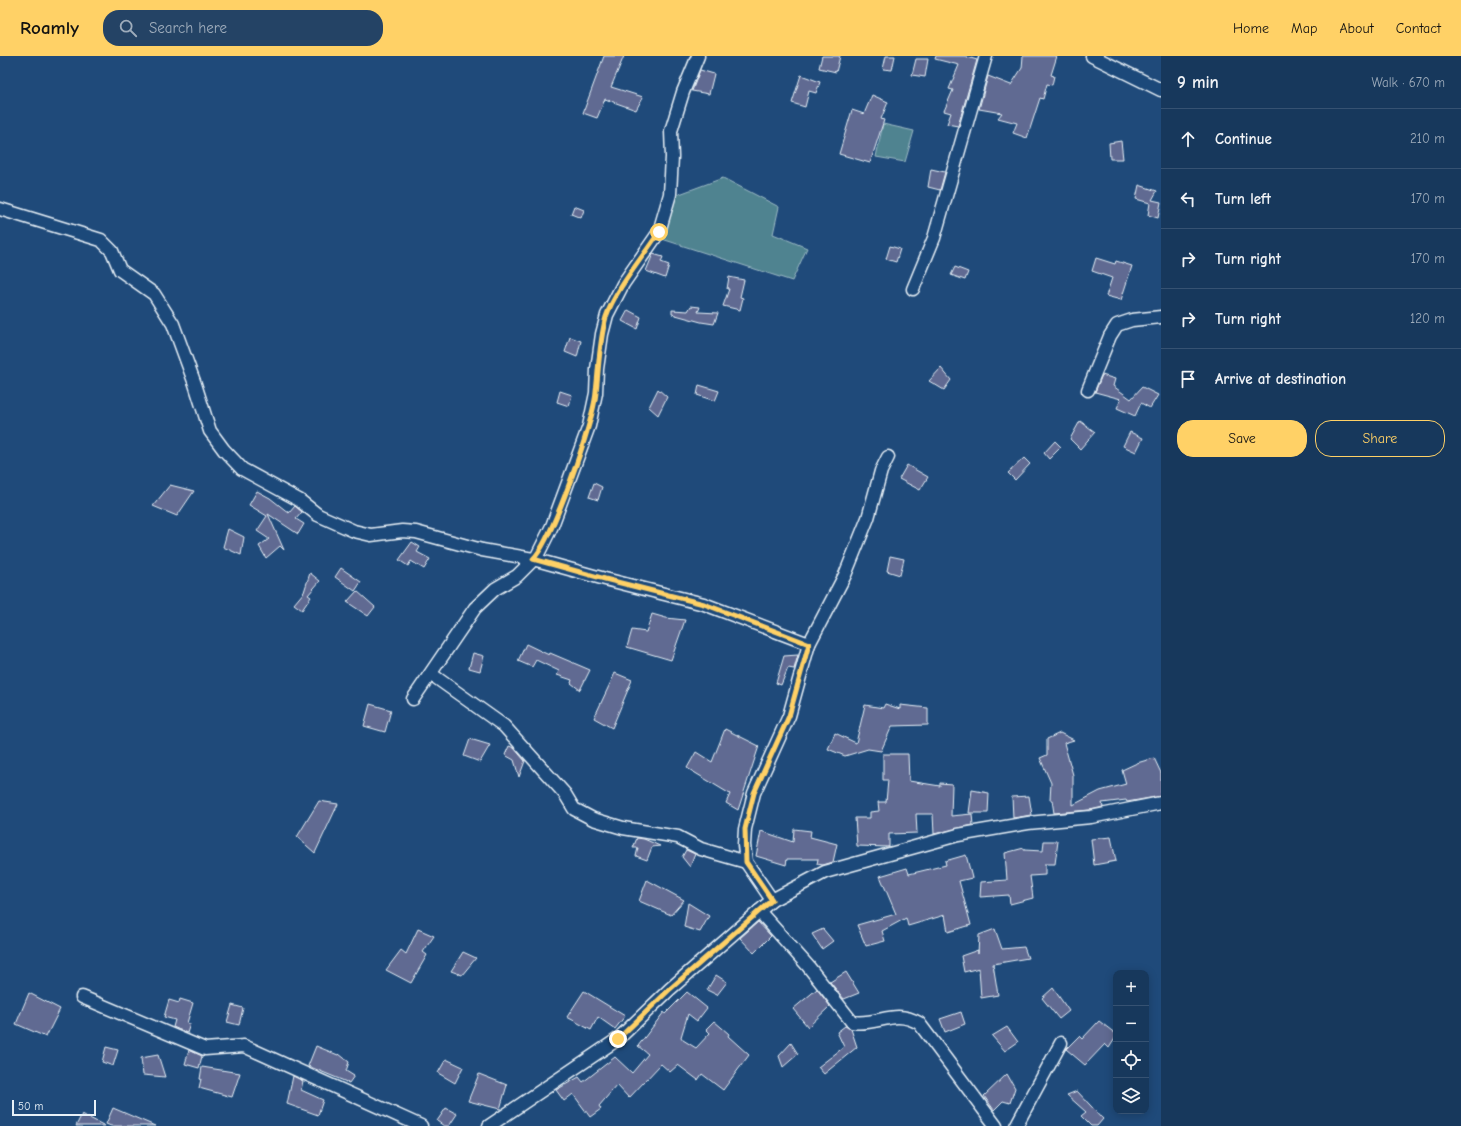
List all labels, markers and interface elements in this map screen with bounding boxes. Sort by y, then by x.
search box [103,10,383,46]
text: Roamly [20,17,79,39]
icon: search [117,17,139,39]
text: Search here [149,19,227,37]
text: Home [1233,20,1269,37]
text: Map [1291,20,1317,37]
text: About [1339,20,1374,37]
text: Contact [1396,20,1441,37]
text: 9 min [1177,73,1219,92]
text: Walk · 670 m [1372,75,1445,90]
icon: ahead [1177,128,1199,150]
text: Continue [1215,130,1272,148]
text: 210 m [1410,131,1445,146]
icon: left [1177,188,1199,210]
text: Turn left [1215,190,1271,208]
text: 170 m [1411,191,1445,206]
route start [650,223,668,241]
icon: right [1177,248,1199,270]
text: Turn right [1215,250,1281,268]
text: 170 m [1411,251,1445,266]
icon: right [1177,308,1199,330]
text: Turn right [1215,310,1281,328]
text: 120 m [1410,311,1445,326]
icon: arrive [1177,368,1199,390]
text: Arrive at destination [1215,370,1346,388]
button: Save [1177,420,1307,457]
button: Share [1315,420,1445,457]
map controls [1113,970,1149,1114]
button: + [1113,970,1149,1006]
button: − [1113,1006,1149,1042]
route end [609,1030,627,1048]
button: locate [1113,1042,1149,1078]
button: layers [1113,1078,1149,1114]
scale bar [12,1098,96,1117]
text: 50 m [18,1100,43,1113]

